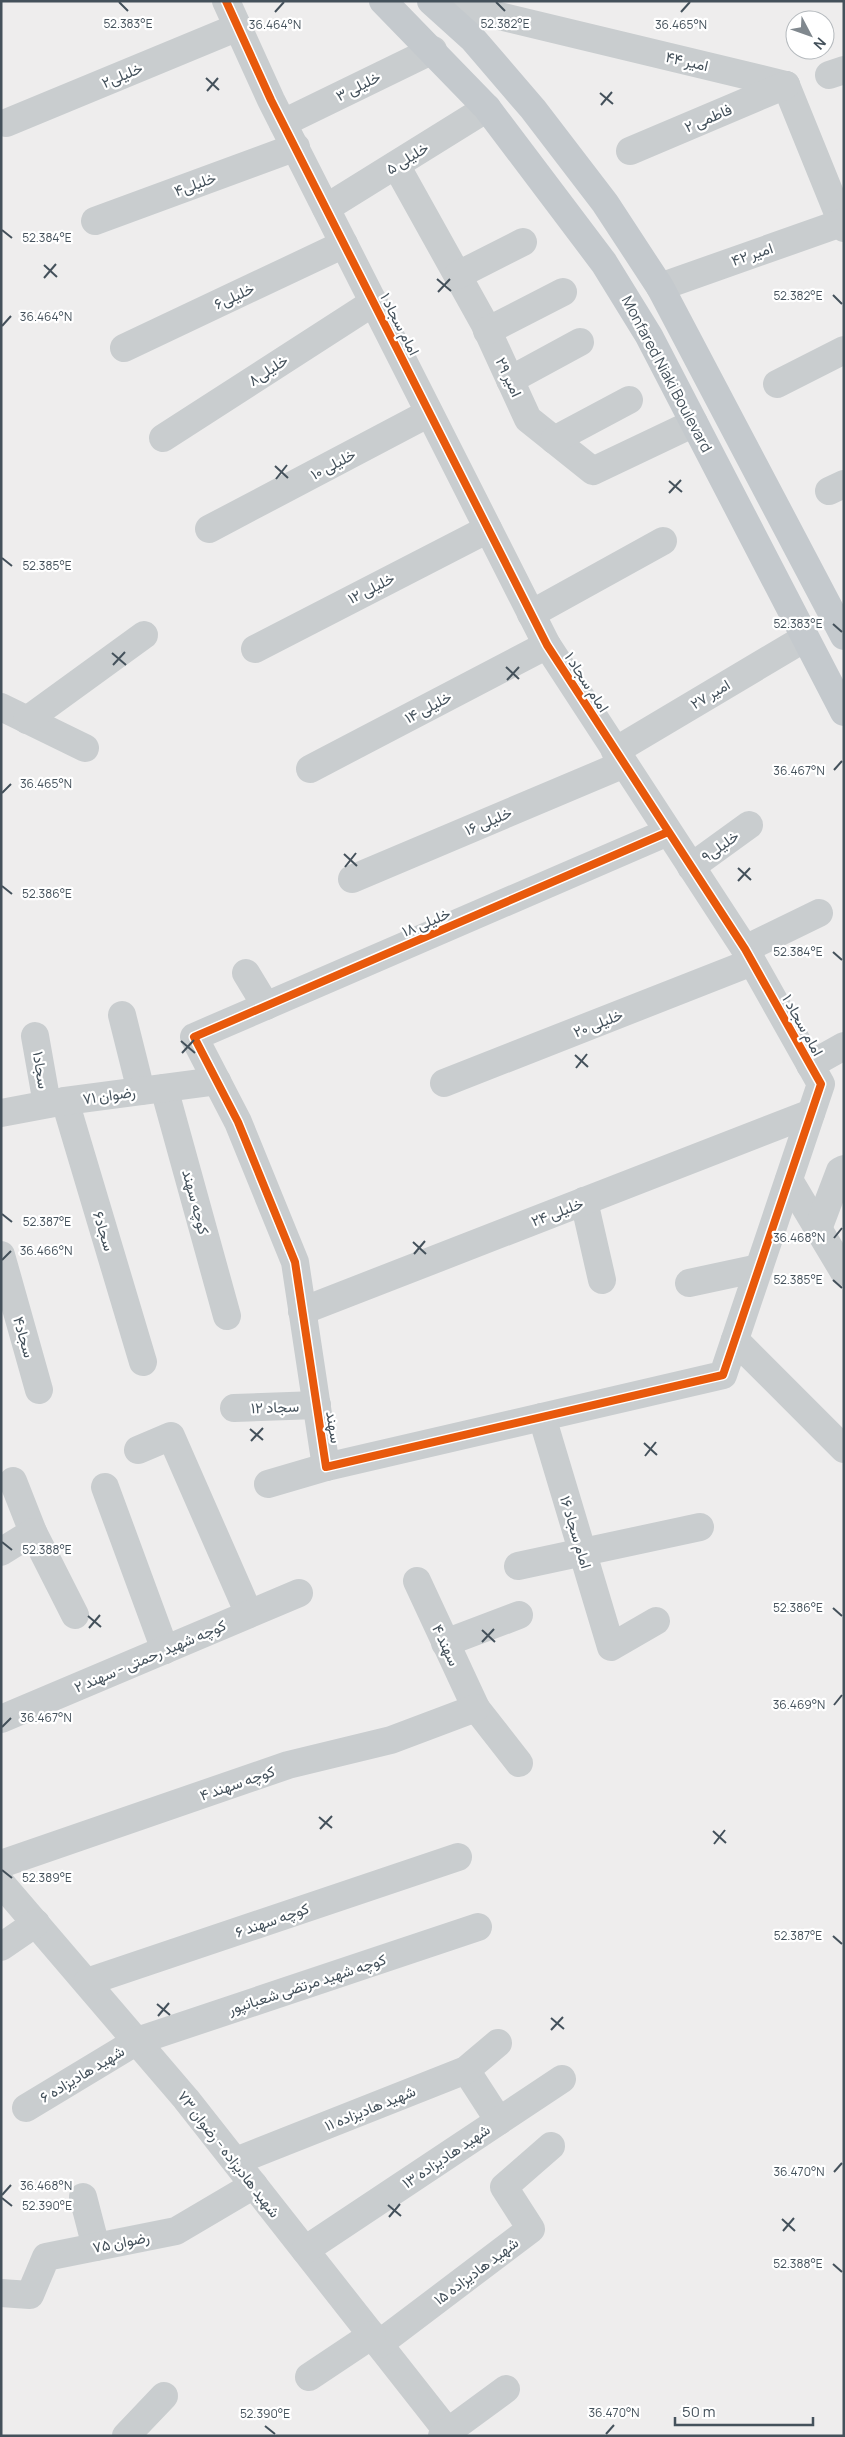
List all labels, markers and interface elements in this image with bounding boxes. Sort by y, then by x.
north arrow [785,10,835,60]
text: 52.383°E [104,15,153,32]
text: 52.382°E [480,15,530,32]
text: 36.464°N [249,16,301,33]
text: 36.465°N [655,16,707,33]
text: N [810,34,831,54]
street label: امیر ۴۴ [664,46,710,76]
street label: خلیلی۲ [98,57,146,93]
street label: خلیلی ۳ [332,66,384,106]
street label: فاطمی ۲ [681,99,735,137]
street label: خلیلی ۵ [382,137,432,179]
street label: خلیلی۴ [171,167,219,201]
text: 52.384°E [22,229,72,246]
street label: امیر ۴۲ [728,237,776,271]
street label: خلیلی۶ [210,278,258,314]
text: 52.382°E [773,287,823,304]
street label: امام سجاد ۱ [375,289,425,359]
street label: Monfared Niaki Boulevard [617,292,717,456]
text: 36.464°N [20,308,72,325]
street label: خلیلی۸ [244,349,292,391]
street label: امیر ۲۹ [491,354,527,400]
street label: خلیلی ۱۰ [307,443,359,485]
text: 52.385°E [22,557,72,574]
street label: خلیلی ۱۲ [344,567,398,609]
text: 52.383°E [774,615,823,632]
street label: امام سجاد ۱ [560,648,614,716]
street label: امیر ۲۷ [686,674,734,714]
street label: خلیلی ۱۴ [401,686,455,728]
text: 36.467°N [773,762,825,779]
text: 36.465°N [20,775,72,792]
street label: خلیلی ۱۶ [461,802,515,840]
street label: خلیلی۹ [697,825,743,867]
text: 52.386°E [22,885,72,902]
street label: خلیلی ۱۸ [398,902,454,942]
text: 52.384°E [773,943,823,960]
street label: امام سجاد ۱ [777,990,829,1060]
street label: خلیلی ۲۰ [570,1004,626,1042]
street label: سجاد۱ [28,1050,54,1090]
street label: رضوان ۷۱ [81,1081,137,1109]
street label: كوچه سهند [177,1167,215,1237]
street label: خلیلی ۲۴ [528,1192,586,1232]
street label: سجاد۶ [88,1209,120,1254]
text: 52.387°E [23,1213,71,1230]
text: 36.468°N [773,1229,825,1246]
text: 36.466°N [20,1242,72,1259]
text: 52.385°E [773,1271,823,1288]
street label: سجاد۴ [8,1314,40,1360]
street label: سجاد ۱۲ [250,1396,300,1418]
street label: سهند [321,1409,347,1445]
street label: امام سجاد ۱۶ [555,1493,597,1571]
text: 52.388°E [22,1541,72,1558]
text: 52.386°E [773,1599,823,1616]
street label: کوچه شهید رحمتی - سهند ۲ [71,1614,229,1698]
street label: سهند ۴ [427,1621,465,1669]
text: 36.469°N [773,1696,825,1713]
text: 36.467°N [20,1709,72,1726]
street label: کوچه سهند ۴ [197,1760,278,1806]
text: 52.389°E [22,1869,72,1886]
street label: کوچه سهند ۶ [232,1897,312,1942]
text: 52.387°E [774,1927,822,1944]
street label: کوچه شهید مرتضی شعبانپور [224,1948,389,2020]
street label: شهید هادیزاده ۶ [36,2040,128,2108]
street label: شهید هادیزاده ۱۱ [321,2080,419,2136]
street label: شهید هادیزاده - رضوان ۷۳ [173,2086,285,2222]
street label: شهید هادیزاده ۱۳ [398,2119,494,2193]
text: 36.470°N [773,2163,825,2180]
text: 36.468°N [20,2177,72,2194]
text: 52.390°E [22,2197,72,2214]
street label: رضوان ۷۵ [91,2226,151,2258]
street label: شهید هادیزاده ۱۵ [429,2232,523,2310]
text: 52.388°E [773,2255,823,2272]
scale bar [675,2394,812,2426]
text: 50 m [682,2401,716,2422]
text: 36.470°N [588,2404,640,2421]
text: 52.390°E [240,2405,290,2422]

